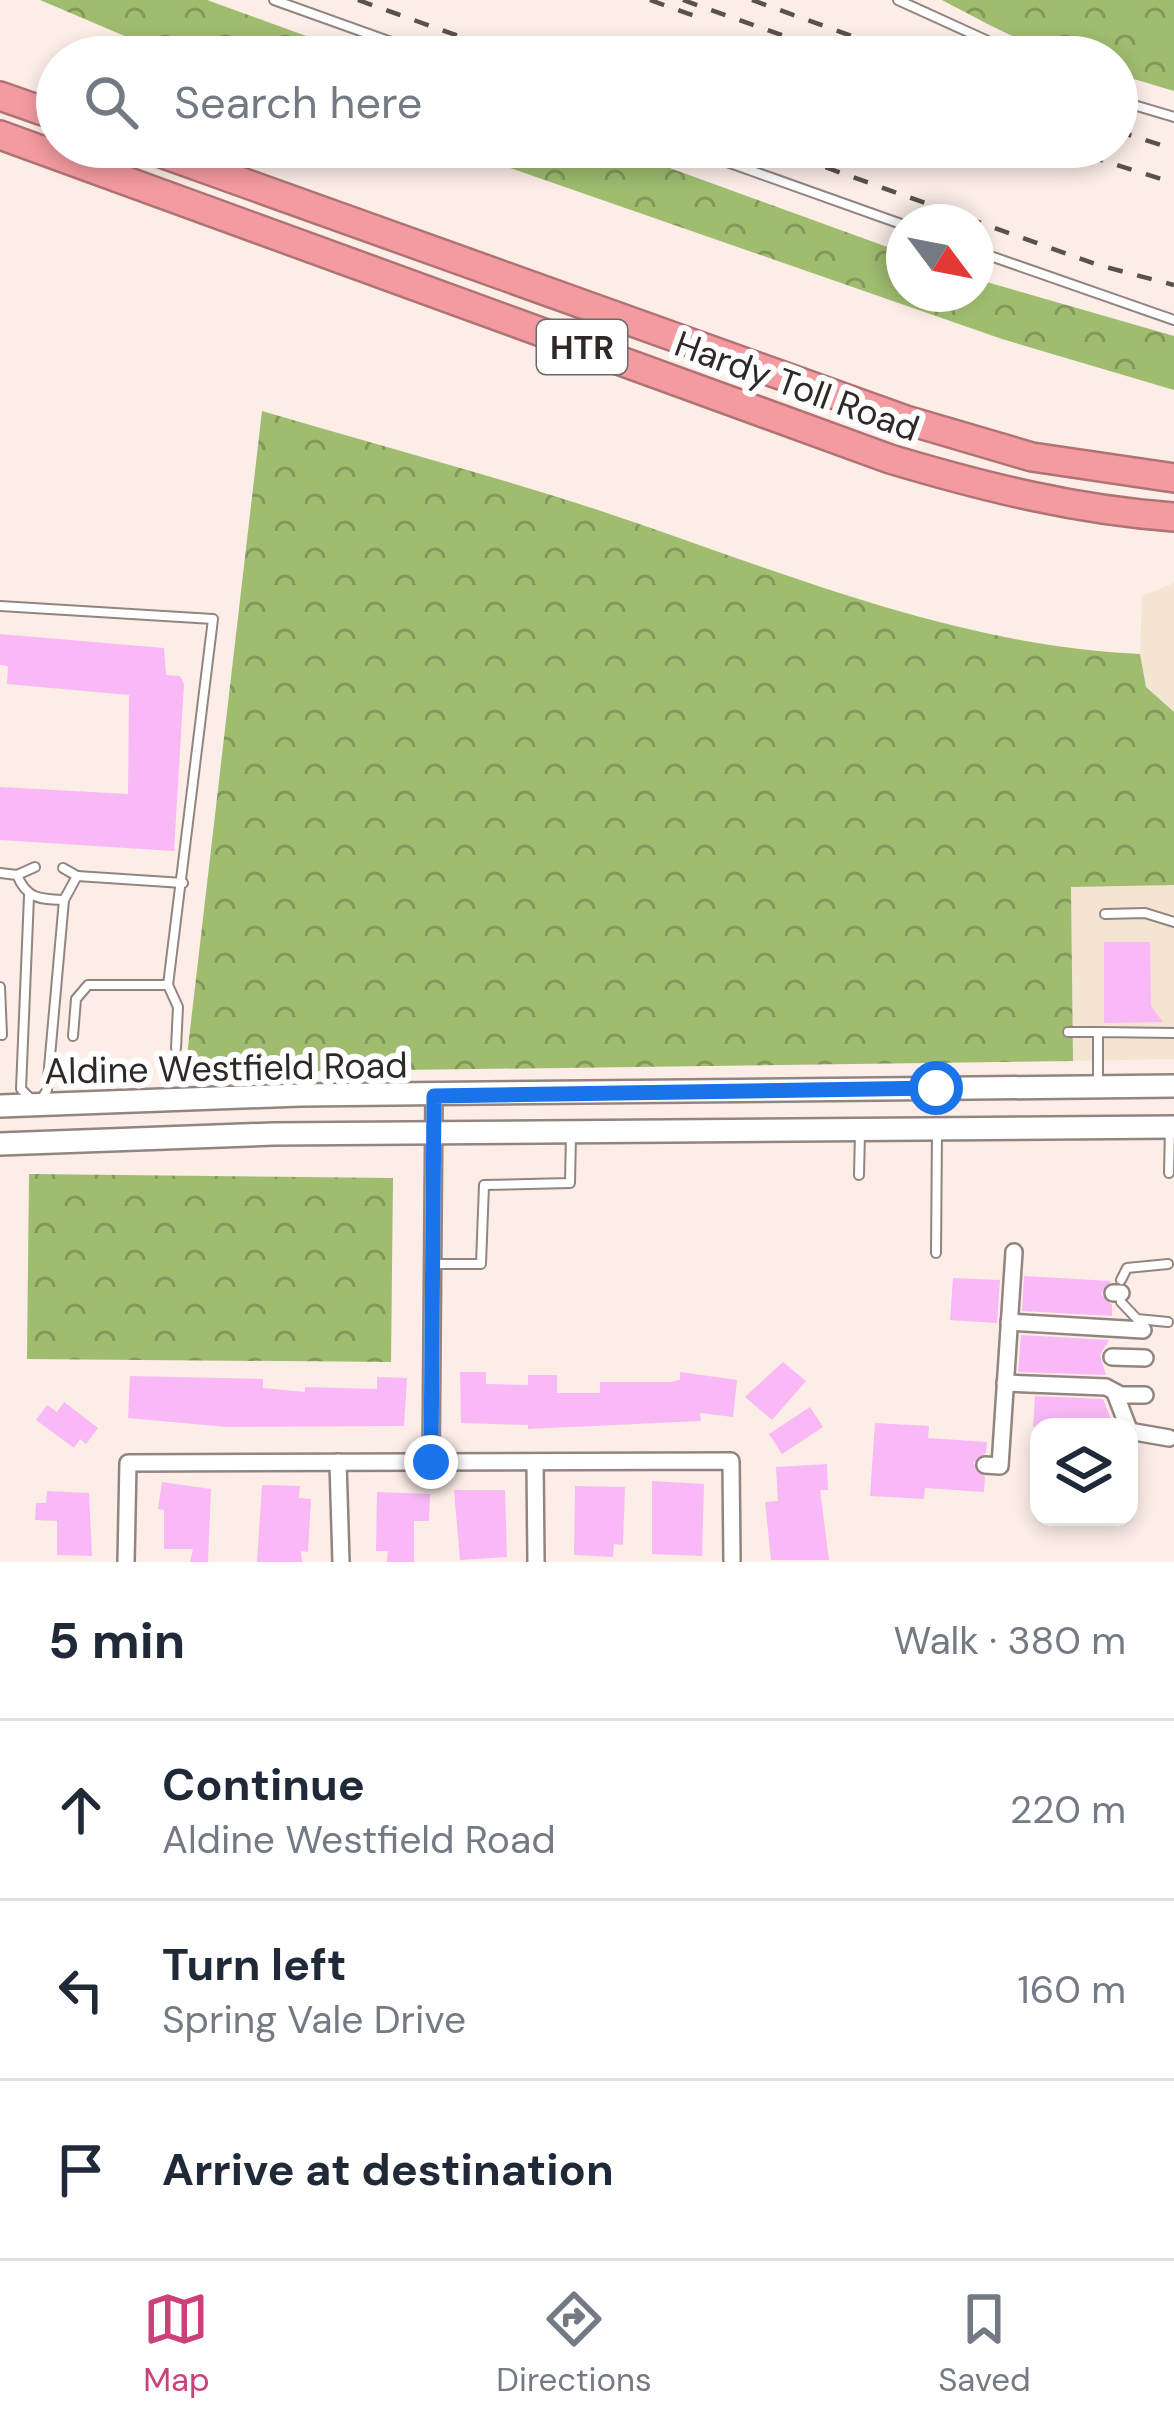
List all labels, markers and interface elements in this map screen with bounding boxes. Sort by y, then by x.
search box [36,36,1138,168]
icon: search [78,69,144,135]
text: Search here [174,73,422,132]
north arrow [886,204,994,312]
road number: HTR [537,320,627,374]
street label: Hardy Toll Road [668,320,926,452]
street label: Aldine Westfield Road [44,1041,408,1095]
route start [909,1061,963,1115]
map controls [1030,1418,1138,1526]
button: layers [1030,1418,1138,1526]
route end [404,1435,458,1489]
text: 5 min [48,1607,185,1674]
text: Walk · 380 m [894,1615,1126,1666]
text: Continue [162,1755,365,1814]
icon: ahead [48,1777,114,1843]
text: 220 m [1010,1784,1126,1835]
text: Aldine Westfield Road [162,1814,556,1865]
text: Turn left [162,1935,346,1994]
icon: left [48,1957,114,2023]
text: 160 m [1018,1964,1126,2015]
text: Spring Vale Drive [162,1994,466,2045]
icon: arrive [48,2137,114,2203]
text: Arrive at destination [162,2140,614,2199]
tab: Map [143,2286,210,2401]
tab: Directions [496,2286,652,2401]
tab: Saved [938,2286,1031,2401]

